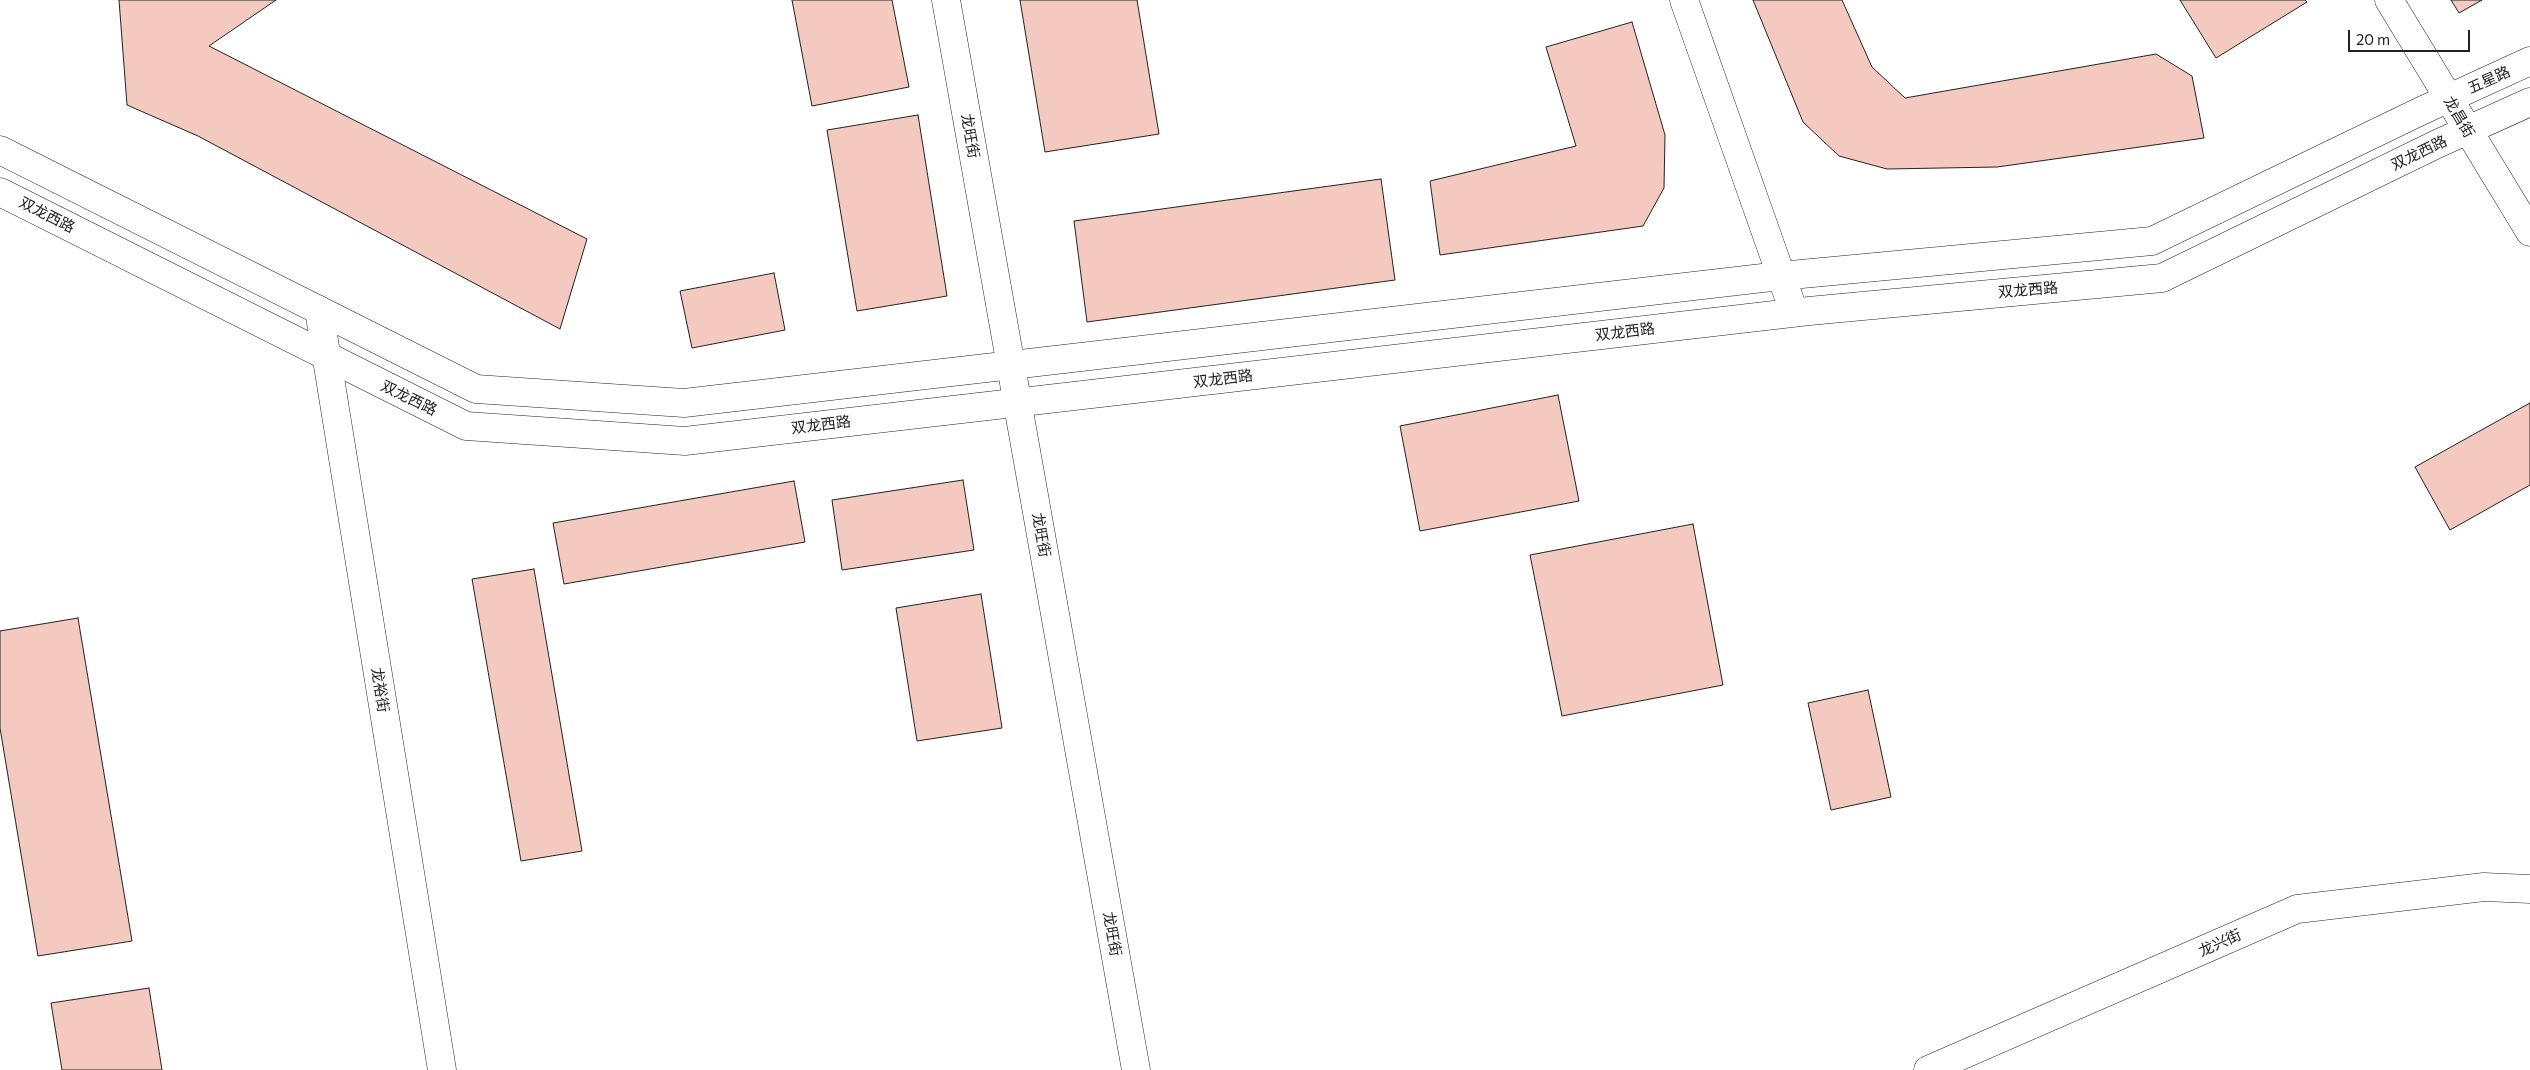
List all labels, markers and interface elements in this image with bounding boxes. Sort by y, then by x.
scale bar [2350,20,2472,52]
text: 20 m [2356,30,2390,48]
street label: 五星路 [2465,63,2513,97]
street label: 龙昌街 [2440,93,2478,141]
street label: 龙旺街 [957,112,983,160]
street label: 双龙西路 [2388,132,2450,174]
street label: 双龙西路 [16,193,78,237]
street label: 双龙西路 [1997,278,2059,302]
street label: 双龙西路 [1594,319,1656,345]
street label: 双龙西路 [1192,366,1254,392]
street label: 双龙西路 [378,377,440,419]
street label: 双龙西路 [790,412,852,438]
street label: 龙旺街 [1028,511,1054,559]
street label: 龙裕街 [368,666,392,714]
street label: 龙旺街 [1099,910,1125,958]
street label: 龙兴街 [2196,926,2244,960]

